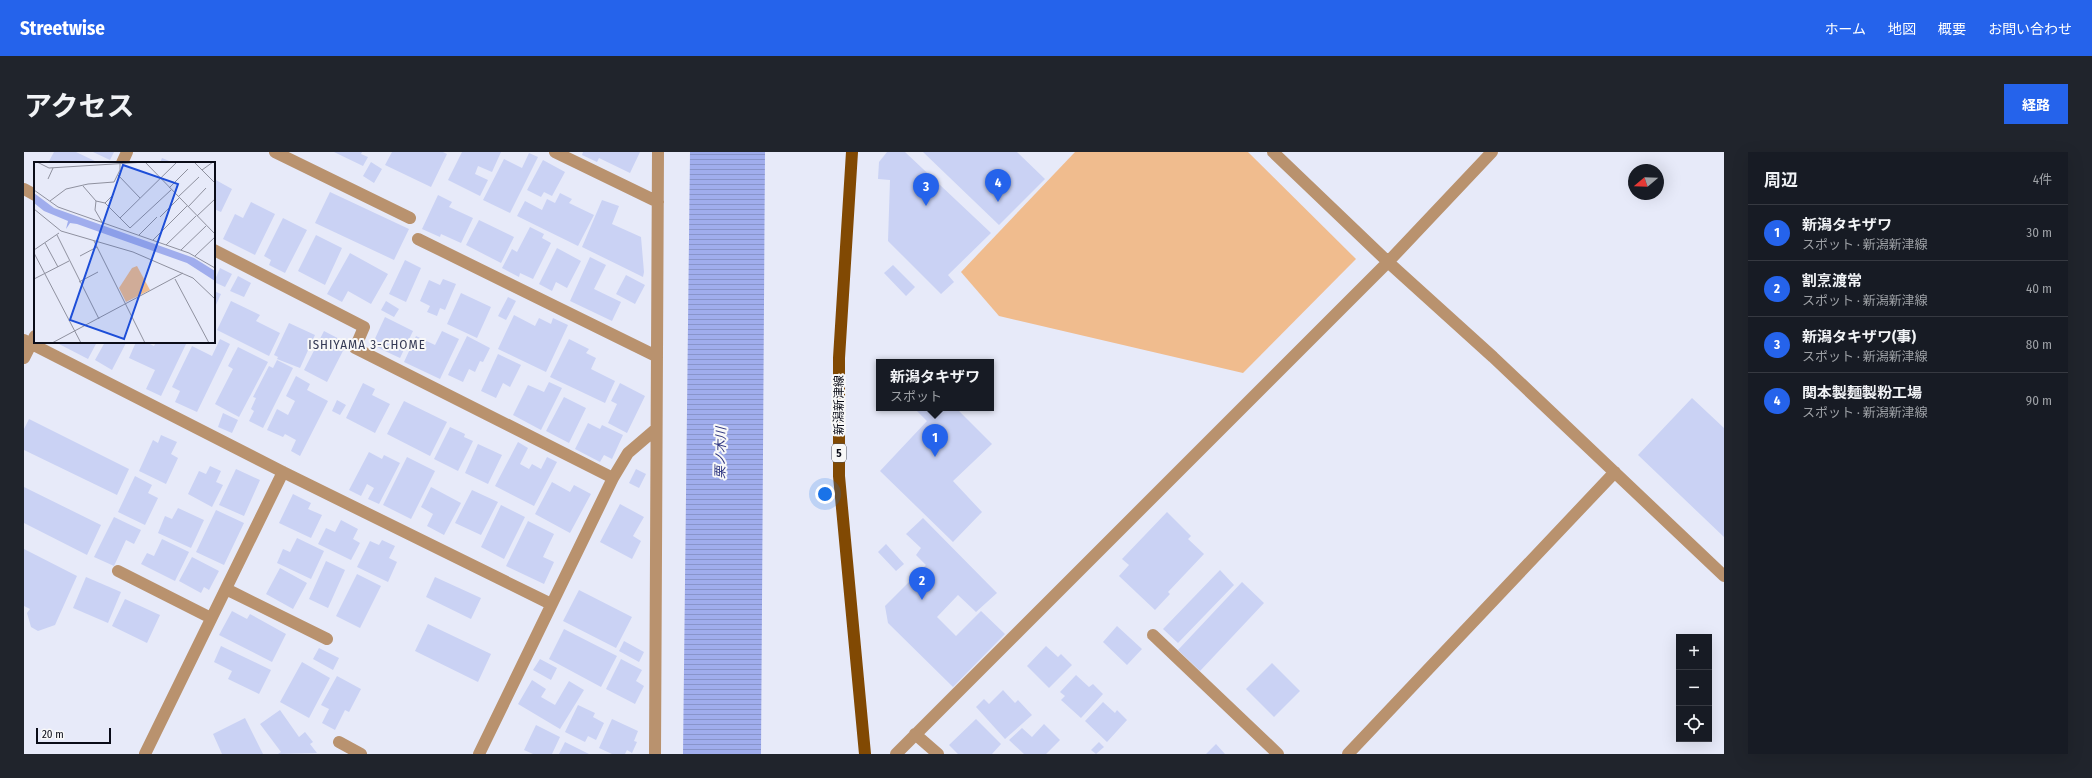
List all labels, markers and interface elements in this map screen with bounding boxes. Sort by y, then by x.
text: Streetwise [20,17,105,40]
text: ホーム [1824,21,1866,38]
text: 地図 [1888,21,1916,38]
text: 概要 [1938,21,1966,38]
text: お問い合わせ [1988,21,2072,38]
button: 経路 [2004,84,2068,124]
text: アクセス [24,90,135,123]
inset map [34,162,215,343]
north arrow [1628,164,1664,200]
pin: 4 [985,169,1011,202]
text: 周辺 [1764,170,1798,191]
text: 4件 [2033,172,2052,187]
pin: 3 [913,173,939,206]
text: 新潟タキザワ [1802,216,1892,234]
text: 1 [1774,225,1780,240]
text: 30 m [2026,225,2052,240]
text: スポット · 新潟新津線 [1802,237,1928,252]
text: 割烹渡常 [1802,272,1862,290]
text: 2 [1774,281,1780,296]
text: 40 m [2026,281,2052,296]
text: スポット · 新潟新津線 [1802,293,1928,308]
text: 新潟タキザワ(事) [1802,328,1916,346]
district label: ISHIYAMA 3-CHOME [308,337,426,352]
text: 3 [1774,337,1780,352]
text: 80 m [2026,337,2052,352]
text: スポット · 新潟新津線 [1802,349,1928,364]
popup [876,359,994,411]
text: 新潟タキザワ [890,368,980,386]
street label: 新潟新津線 [832,375,846,435]
text: 関本製麺製粉工場 [1802,384,1922,402]
text: スポット [890,389,942,404]
text: 4 [1774,393,1780,408]
text: 90 m [2026,393,2052,408]
text: スポット · 新潟新津線 [1802,405,1928,420]
pin: 1 [922,424,948,457]
water label: 栗ノ木川 [713,425,728,479]
road number: 5 [832,444,846,462]
your location [815,484,835,504]
pin: 2 [909,567,935,600]
map controls [1676,634,1712,742]
button: + [1676,634,1712,670]
button: − [1676,670,1712,706]
button: locate [1676,706,1712,742]
scale bar [36,726,111,745]
text: 20 m [42,728,64,741]

